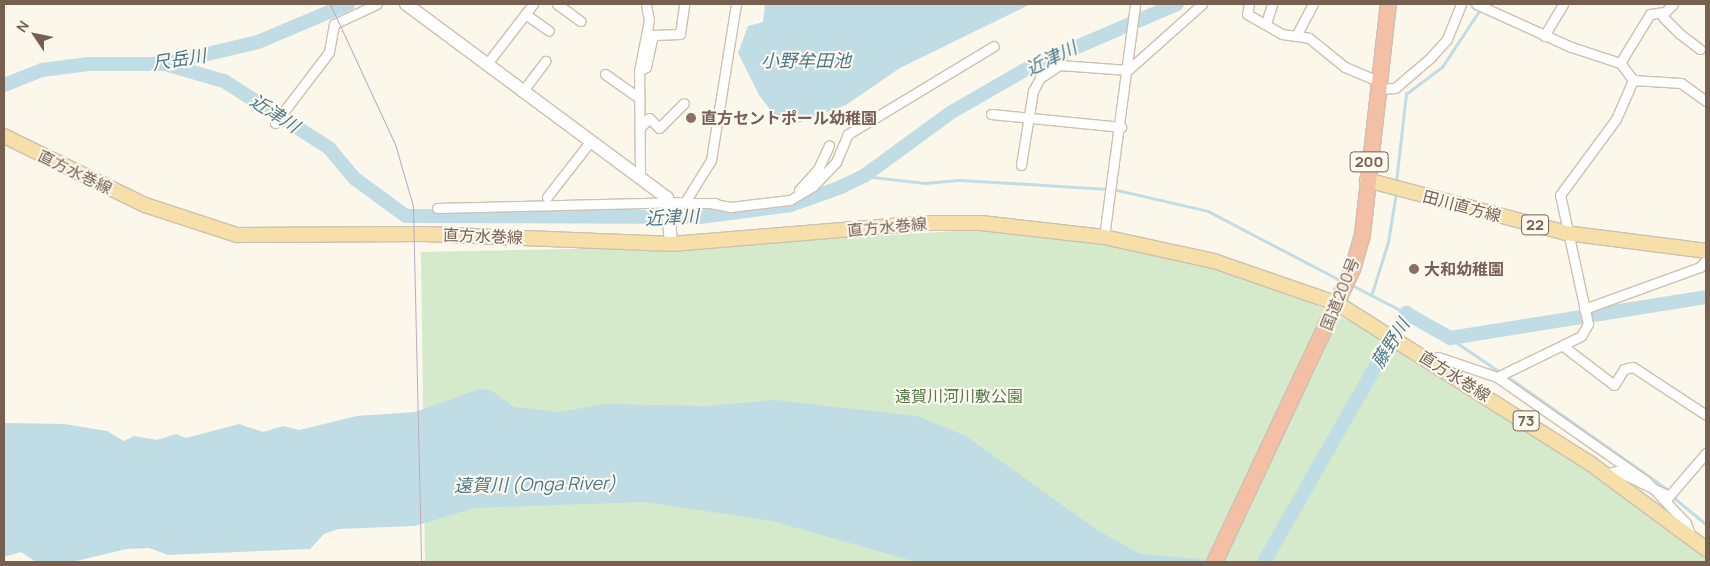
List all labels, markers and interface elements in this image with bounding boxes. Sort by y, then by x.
north arrow [10,10,60,60]
text: N [11,17,33,36]
water label: 近津川 [1022,36,1080,80]
water label: 尺岳川 [151,44,207,74]
water label: 小野牟田池 [761,49,851,71]
water label: 近津川 [246,89,304,137]
place label: 直方セントポール幼稚園 [701,108,877,128]
marker: 直方セントポール幼稚園 [685,112,697,124]
street label: 直方水巻線 [35,146,115,198]
road number: 200 [1349,150,1389,174]
street label: 田川直方線 [1421,186,1503,226]
water label: 近津川 [644,205,700,229]
road number: 22 [1520,212,1550,238]
street label: 直方水巻線 [846,214,928,240]
street label: 直方水巻線 [443,225,523,247]
street label: 国道200号 [1317,255,1363,333]
place label: 大和幼稚園 [1424,259,1504,279]
marker: 大和幼稚園 [1408,263,1420,275]
water label: 藤野川 [1367,314,1413,372]
street label: 直方水巻線 [1416,347,1494,405]
park label: 遠賀川河川敷公園 [895,386,1023,406]
road number: 73 [1512,408,1540,434]
water label: 遠賀川 (Onga River) [454,472,616,496]

